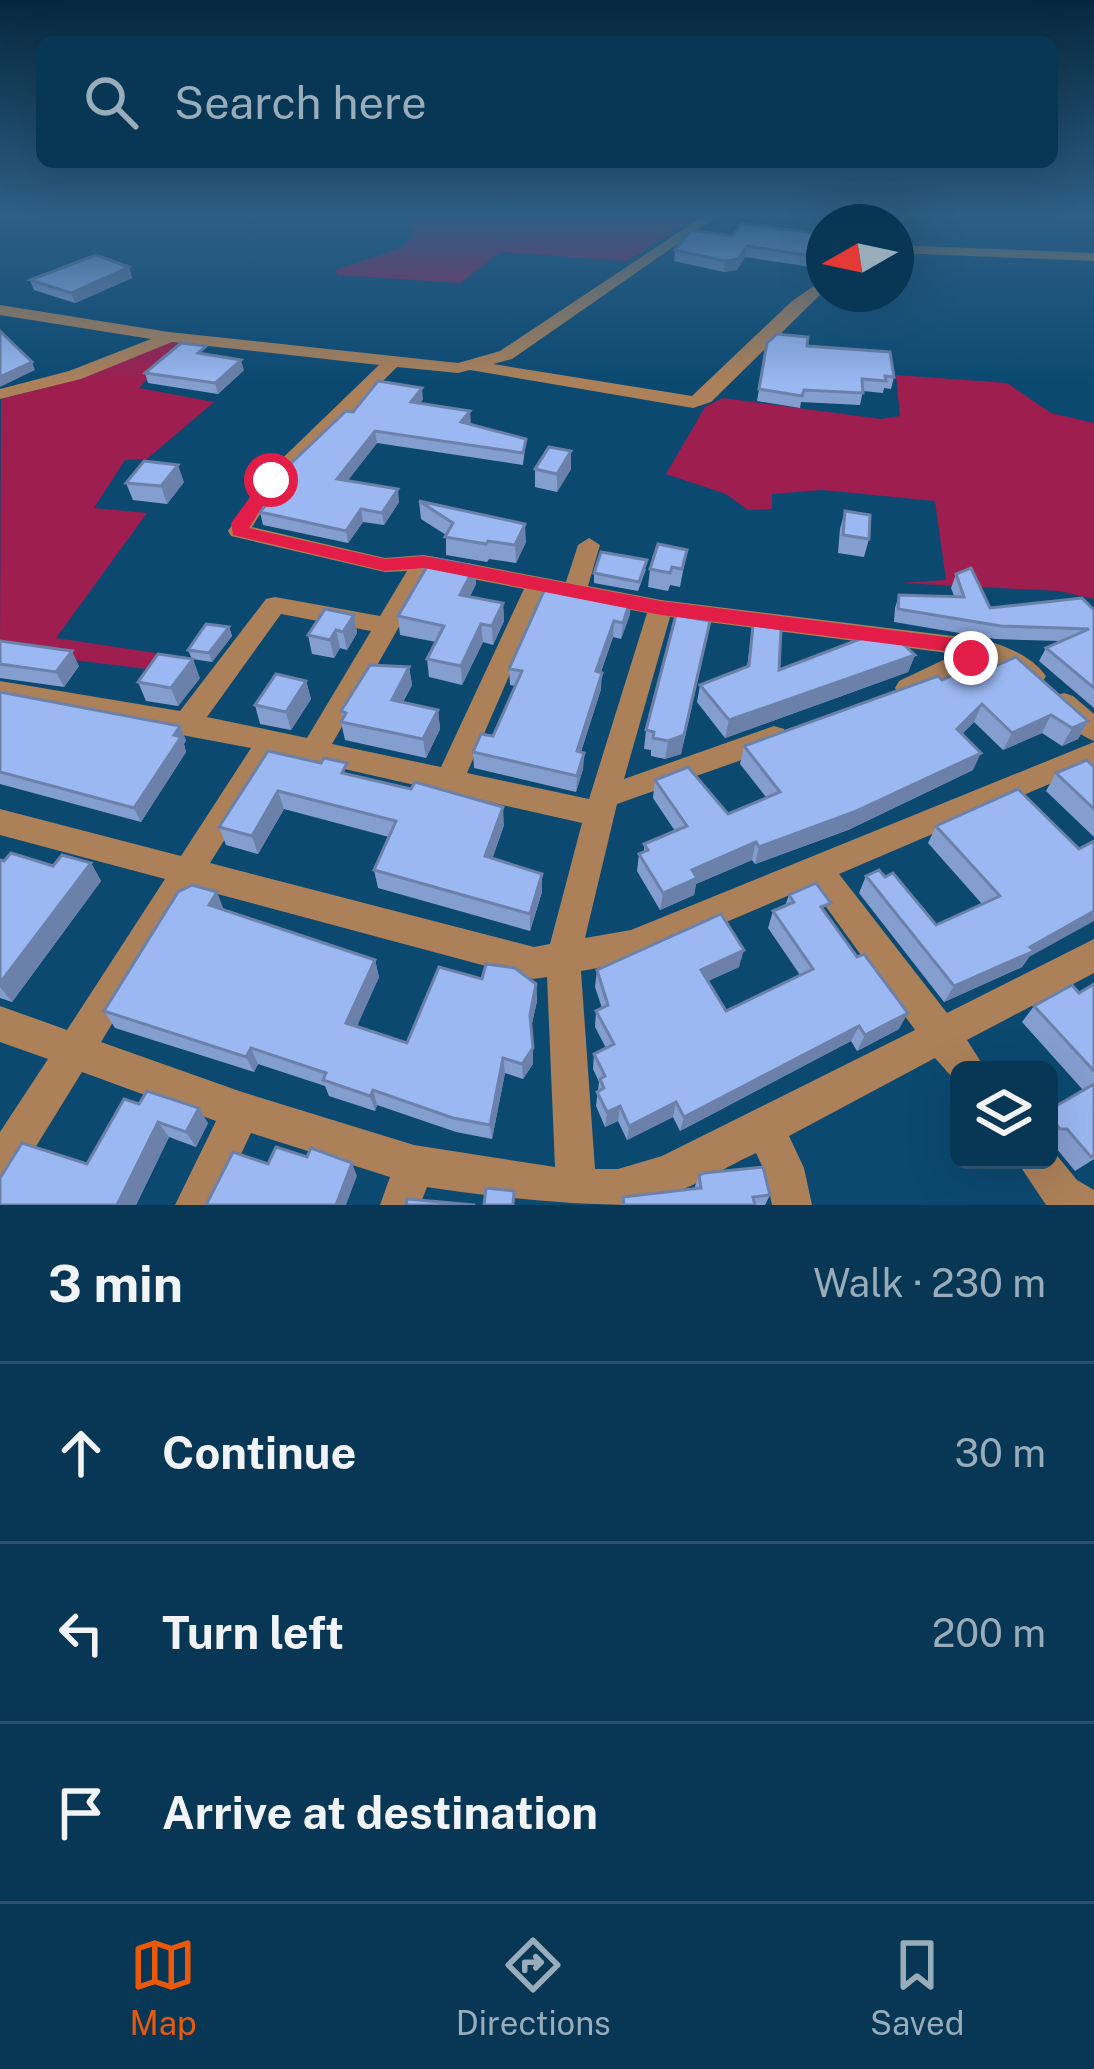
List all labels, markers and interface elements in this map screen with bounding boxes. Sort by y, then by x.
search box [36,36,1058,168]
icon: search [78,69,144,135]
text: Search here [174,76,427,129]
north arrow [806,204,914,312]
route start [244,453,298,507]
route end [944,631,998,685]
map controls [950,1061,1058,1169]
button: layers [950,1061,1058,1169]
text: 3 min [48,1254,183,1313]
text: Walk · 230 m [813,1260,1046,1306]
icon: ahead [48,1420,114,1486]
text: Continue [162,1426,356,1479]
text: 30 m [955,1430,1046,1476]
icon: left [48,1600,114,1666]
text: Turn left [162,1606,344,1659]
text: 200 m [932,1610,1046,1656]
icon: arrive [48,1780,114,1846]
text: Arrive at destination [162,1786,598,1839]
tab: Map [130,1932,197,2042]
tab: Directions [456,1932,611,2042]
tab: Saved [870,1932,964,2042]

